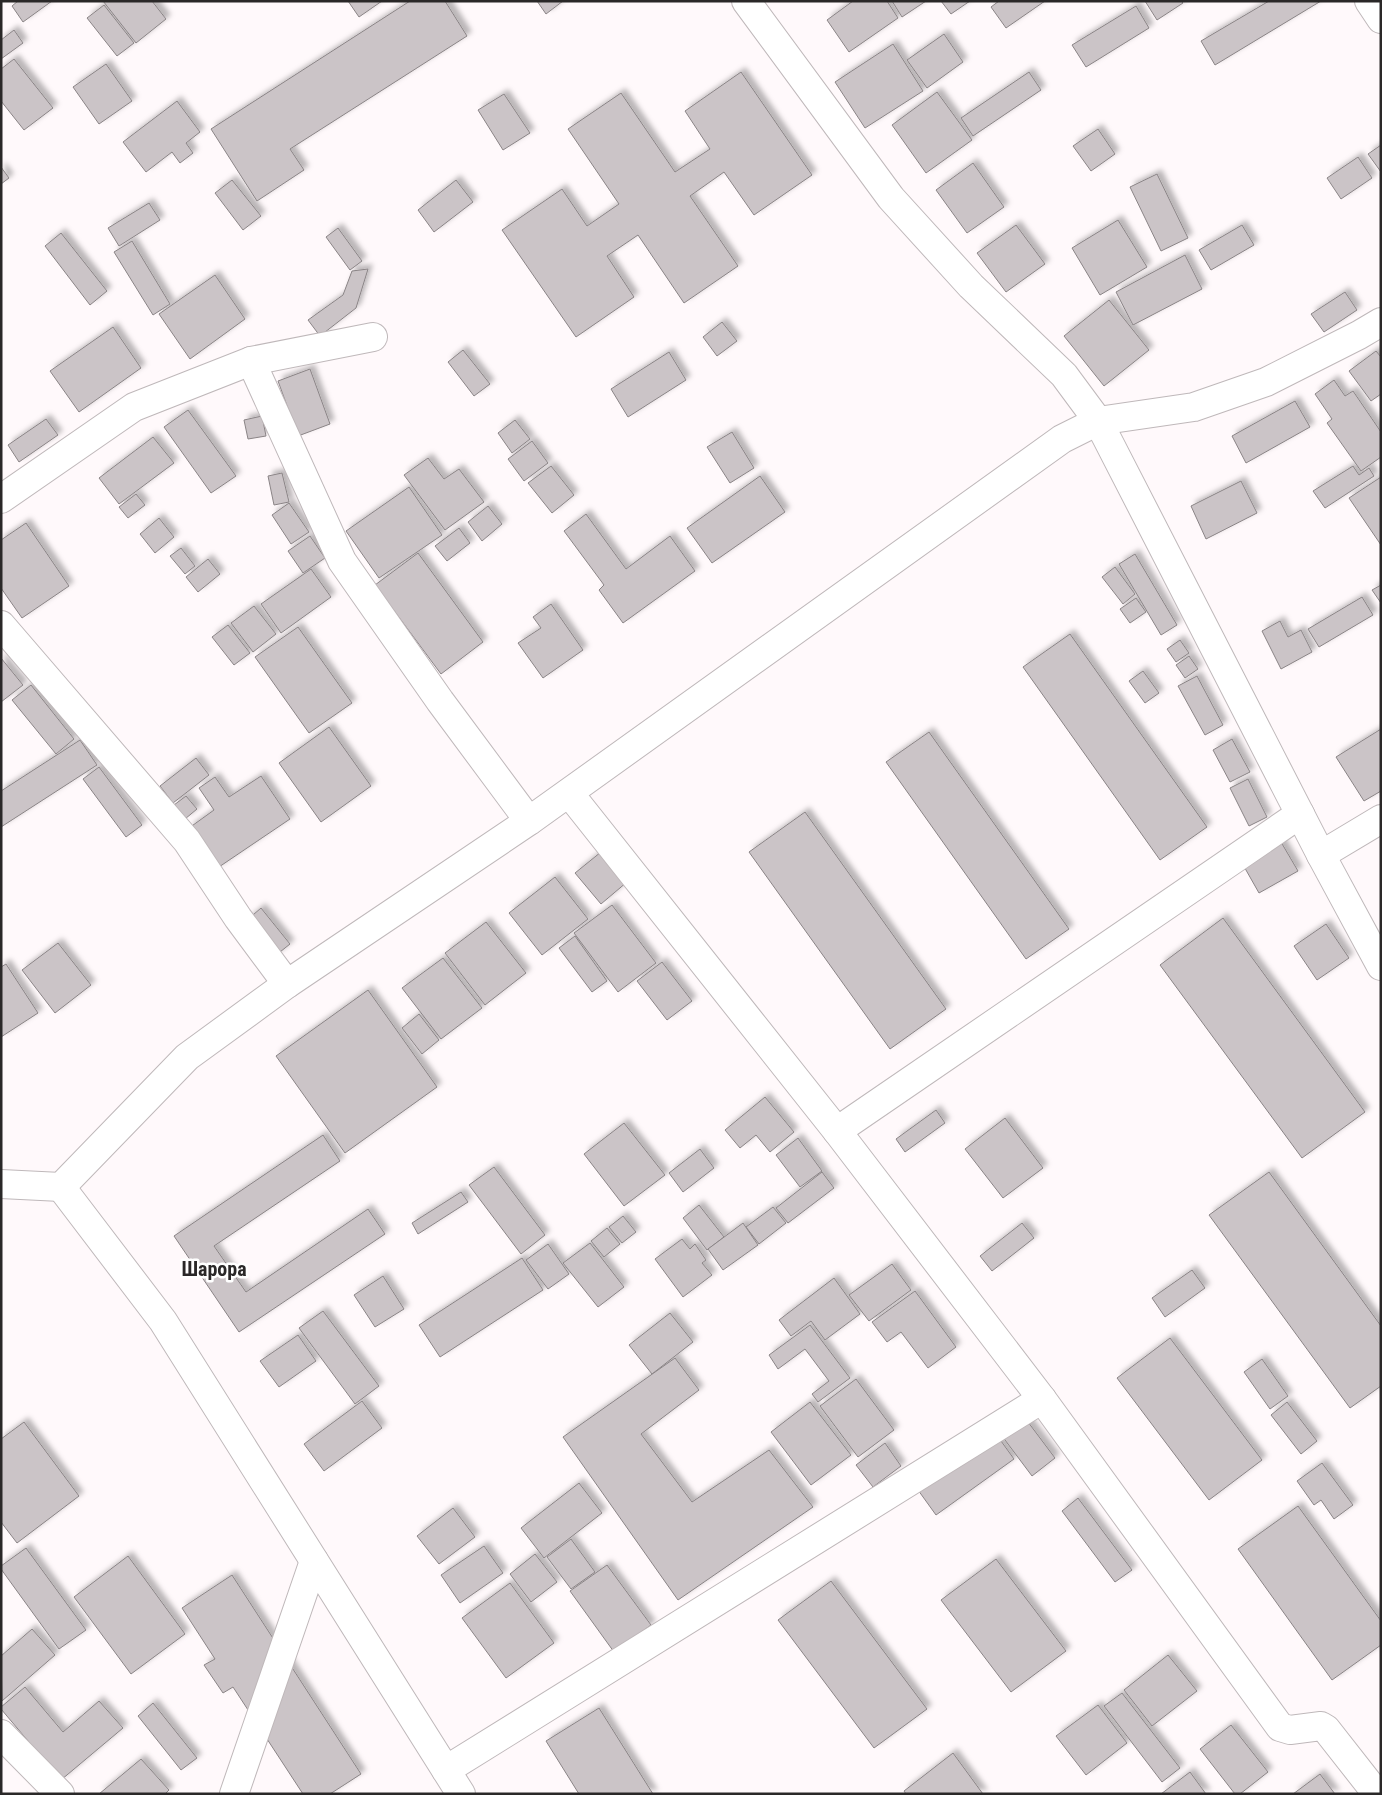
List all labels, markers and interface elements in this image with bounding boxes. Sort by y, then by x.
district label: Шарора [181,1257,247,1281]

